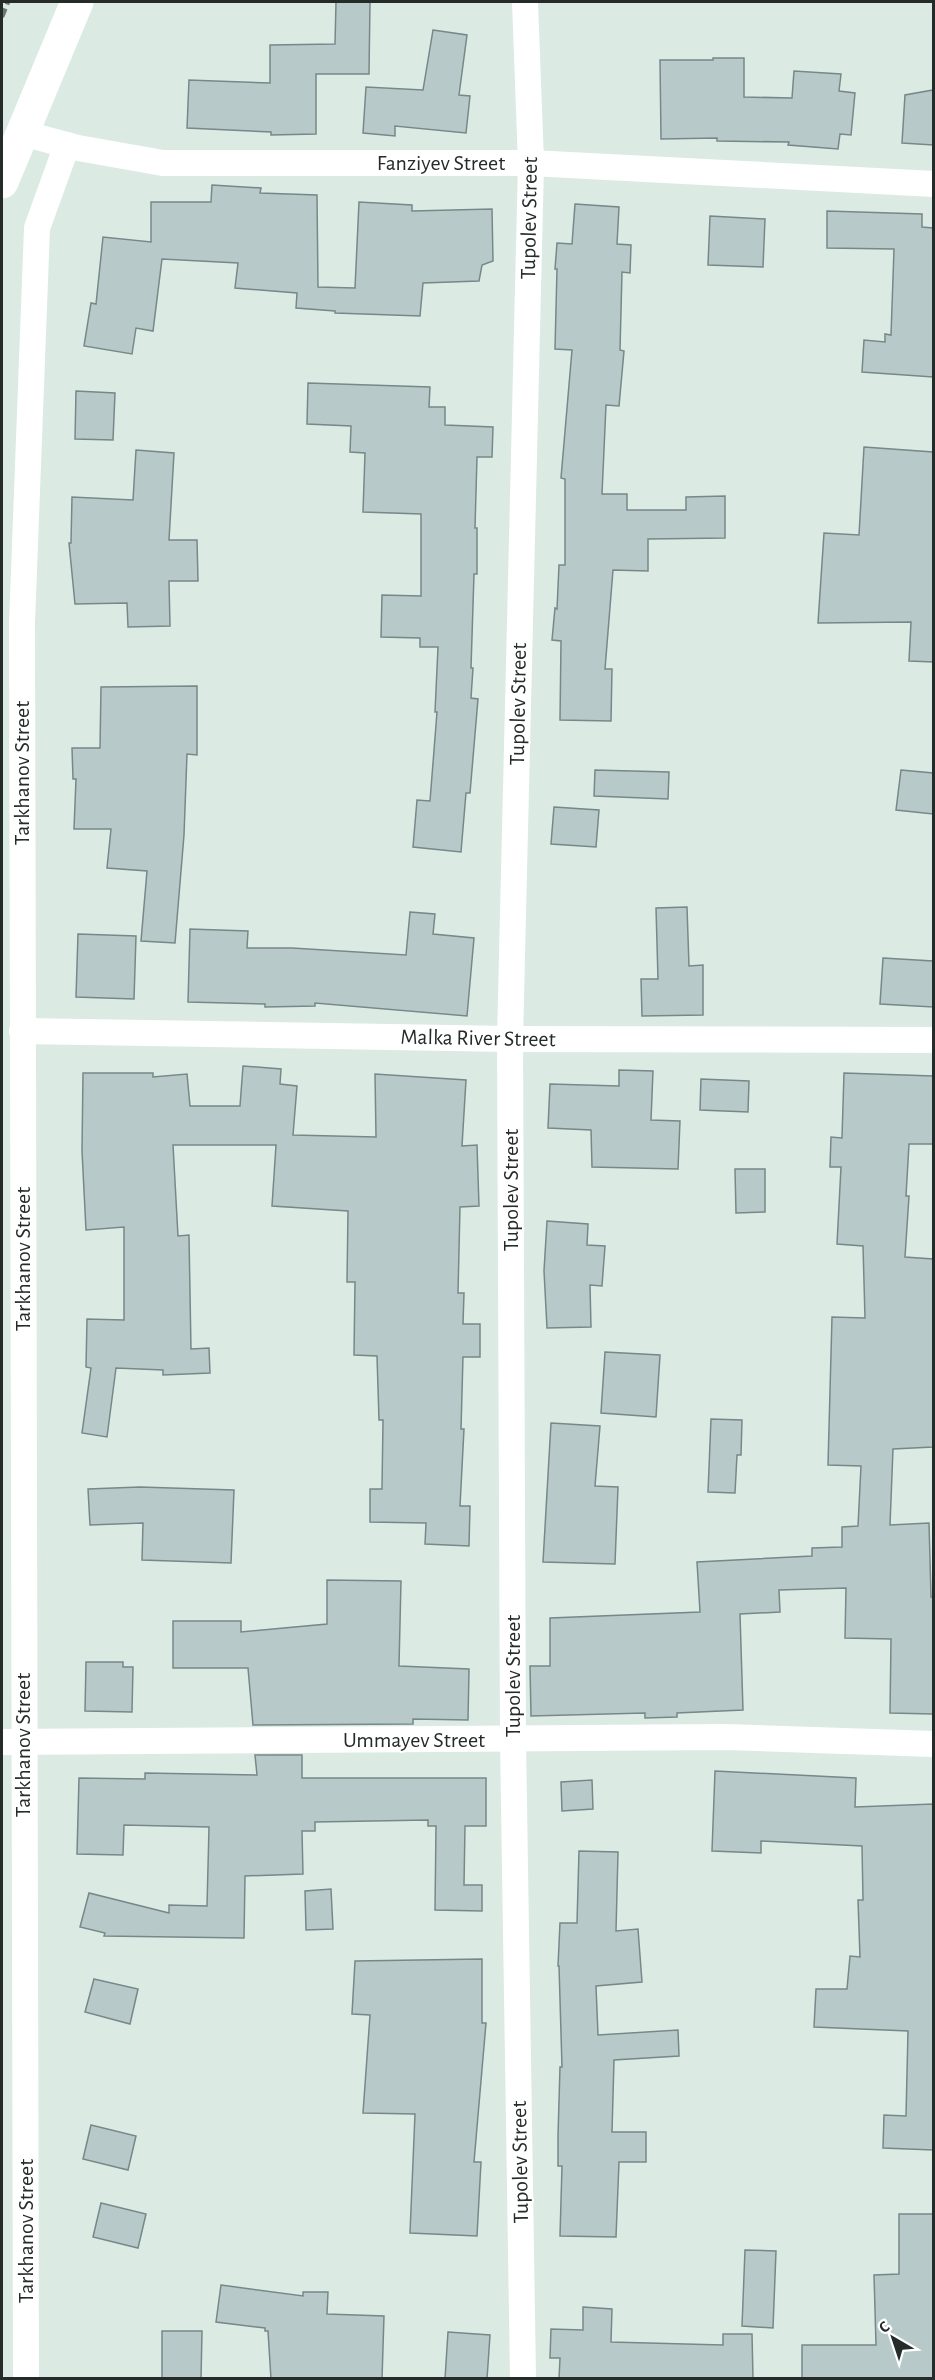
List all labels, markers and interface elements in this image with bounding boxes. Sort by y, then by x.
street label: Fanziyev Street [377,152,505,174]
street label: Tupolev Street [517,156,541,280]
street label: Tupolev Street [506,642,530,766]
street label: Tarkhanov Street [11,701,33,845]
street label: Malka River Street [400,1026,556,1050]
street label: Tupolev Street [500,1129,522,1251]
street label: Tarkhanov Street [12,1187,34,1331]
street label: Tupolev Street [502,1615,524,1737]
street label: Tarkhanov Street [12,1673,34,1817]
street label: Ummayev Street [343,1729,485,1751]
street label: Tupolev Street [508,2100,532,2224]
street label: Tarkhanov Street [15,2159,37,2303]
north arrow [863,2308,923,2368]
text: С [876,2318,893,2336]

